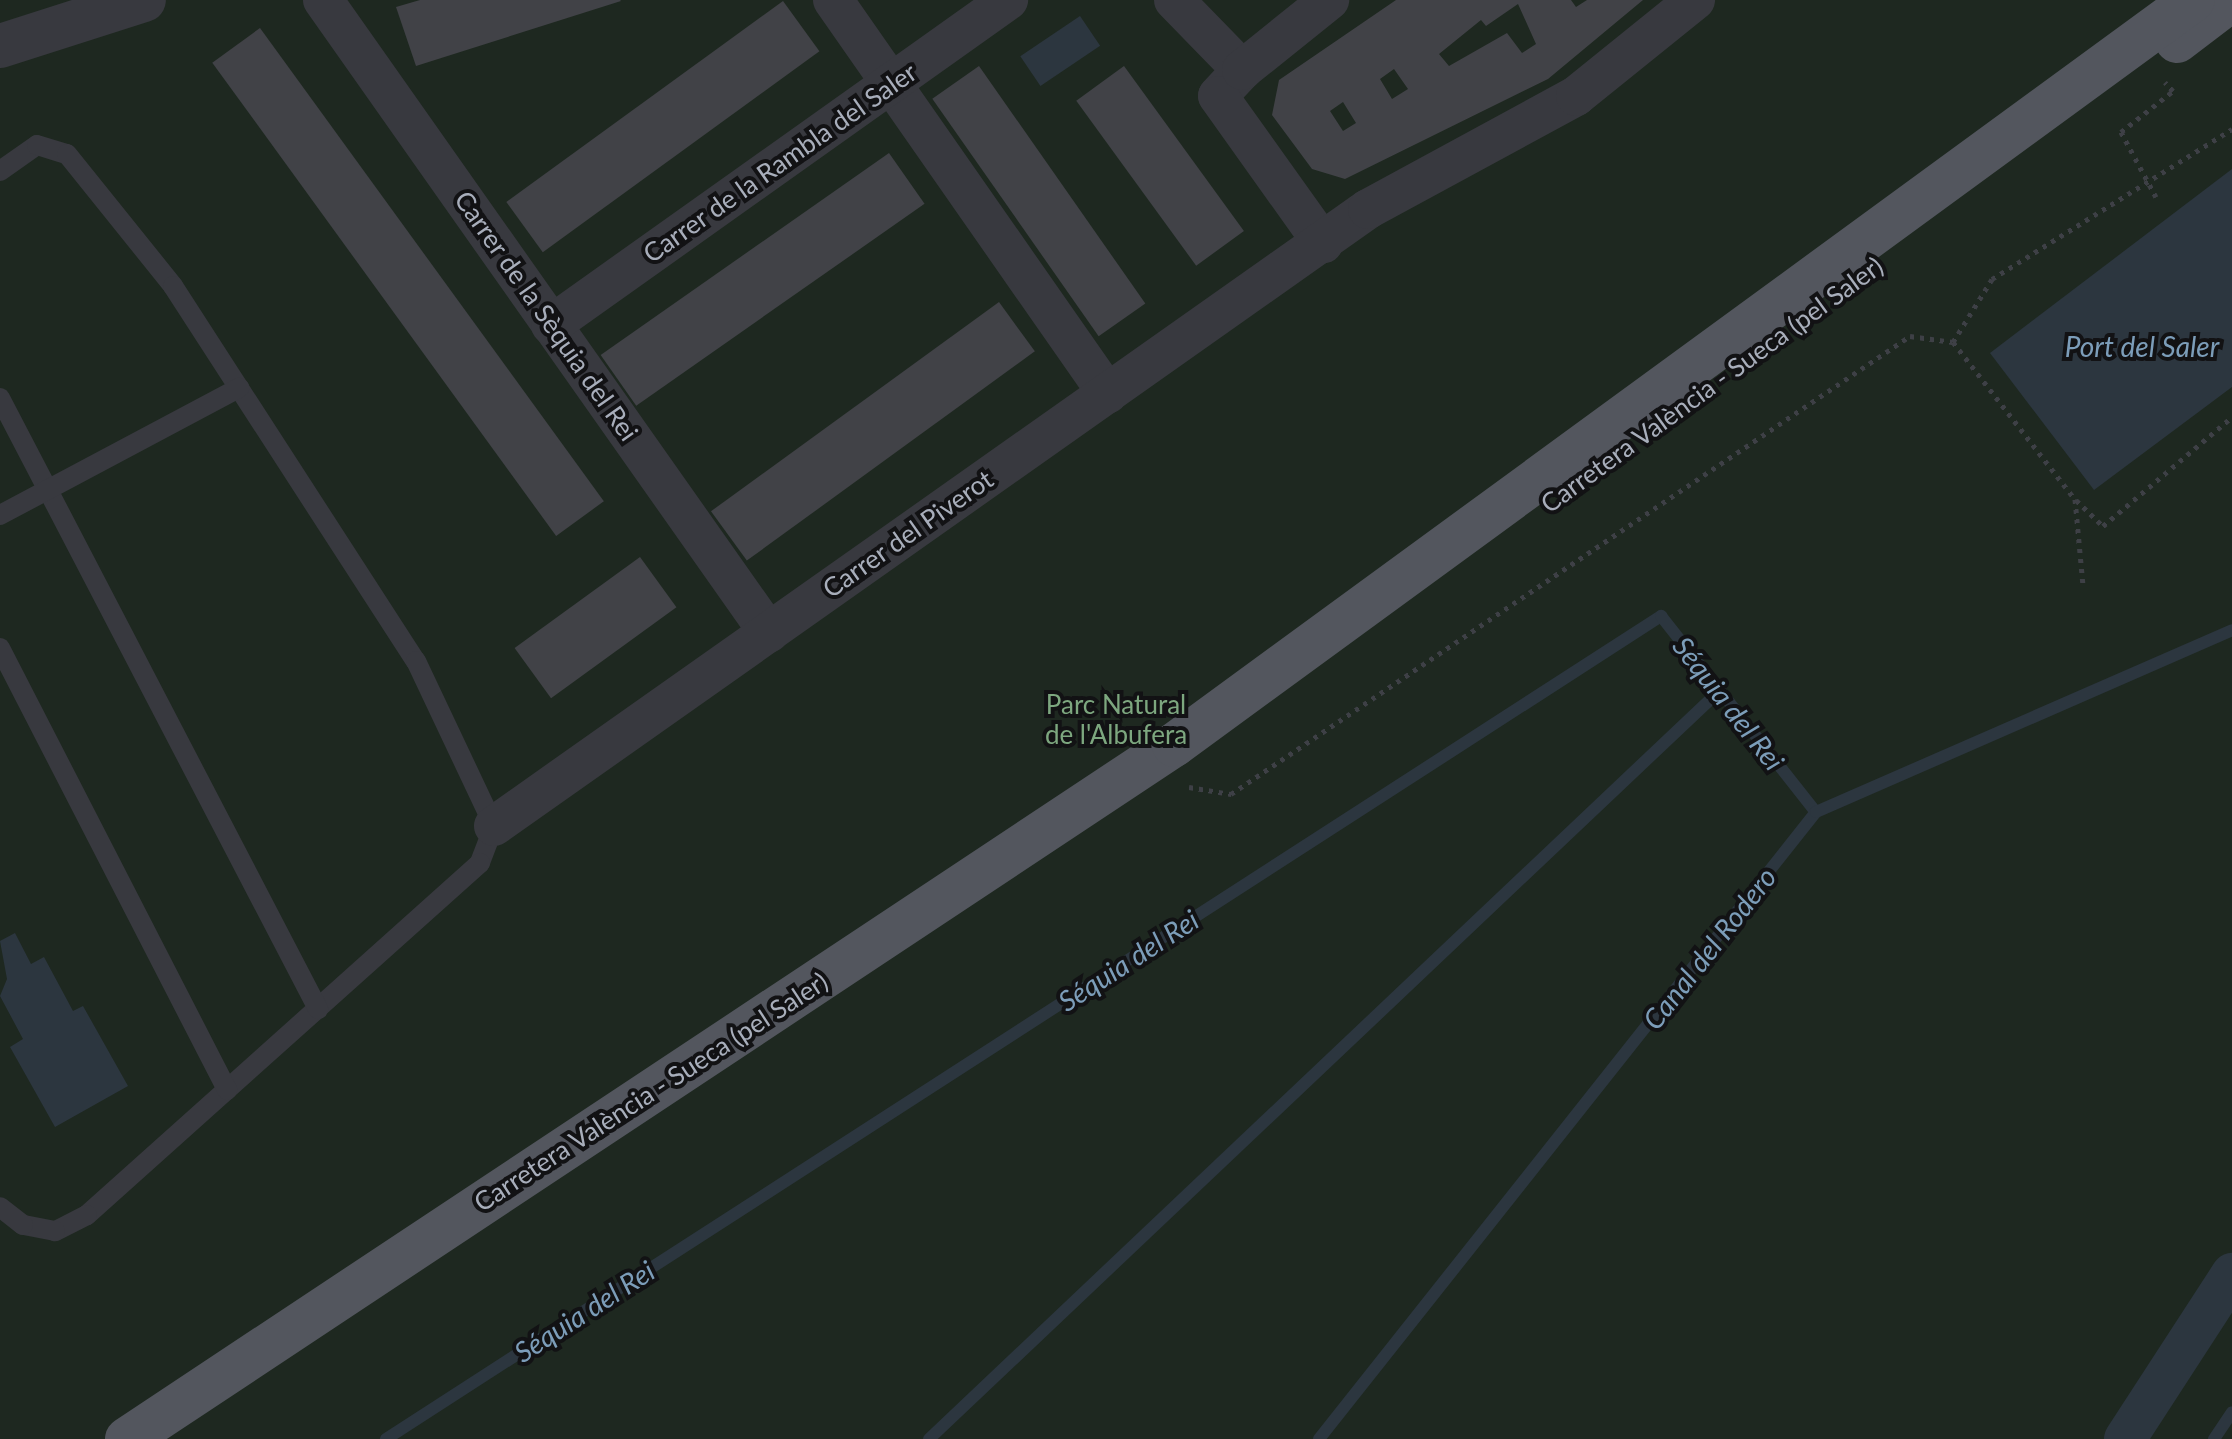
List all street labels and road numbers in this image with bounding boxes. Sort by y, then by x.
street label: Carrer de la Rambla del Saler [637,56,923,270]
street label: Carrer de la Sèquia del Rei [448,185,644,447]
street label: Carretera València - Sueca (pel Saler) [1534,250,1890,520]
street label: Carrer del Piverot [817,464,999,604]
street label: Carretera València - Sueca (pel Saler) [468,966,834,1218]

